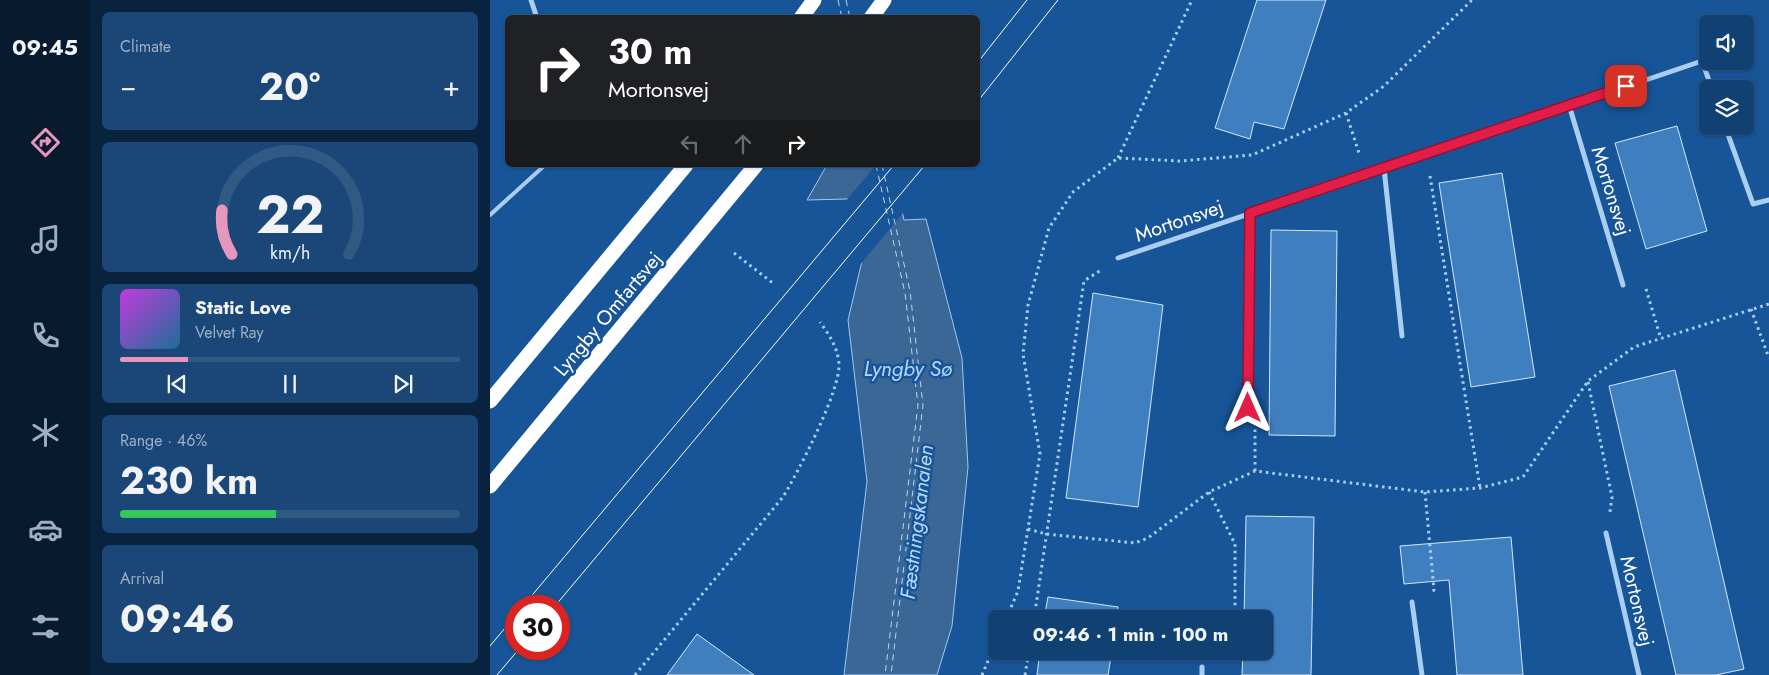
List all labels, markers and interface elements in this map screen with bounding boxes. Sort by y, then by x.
map controls [1699,15,1754,135]
button: sound [1699,15,1754,70]
text: 30 m [608,27,692,77]
text: 09:45 [12,31,78,63]
text: Climate [120,35,171,58]
icon: right [525,35,590,100]
text: 20° [259,59,320,114]
pin [1605,65,1647,107]
text: − [120,66,137,107]
text: + [443,66,460,107]
icon: arrive [1612,72,1640,100]
text: Mortonsvej [608,73,709,105]
button: layers [1699,80,1754,135]
icon: directions [28,125,63,160]
icon: left [676,130,704,158]
icon: ahead [729,130,757,158]
icon: right [782,130,810,158]
street label: Mortonsvej [1584,143,1638,239]
text: 22 [256,177,324,253]
street label: Mortonsvej [1131,192,1227,250]
icon: music [28,222,63,257]
text: km/h [270,240,310,266]
street label: Lyngby Omfartsvej [547,245,669,383]
text: Static Love [195,294,291,321]
icon: phone [28,318,63,353]
text: Velvet Ray [195,321,264,344]
water label: Lyngby Sø [864,354,953,384]
icon: previous [163,370,191,398]
icon: pause [276,370,304,398]
icon: next [389,370,417,398]
position arrow [1221,381,1273,433]
icon: climate [28,415,63,450]
text: Range · 46% [120,429,207,452]
water label: Fæstningskanalen [893,443,941,601]
text: 230 km [120,453,258,508]
icon: car [28,512,63,547]
street label: Mortonsvej [1613,553,1661,649]
text: Arrival [120,567,164,590]
text: 09:46 [120,591,235,646]
speed limit sign: 30 [505,595,570,660]
icon: filters [28,609,63,644]
text: 09:46 · 1 min · 100 m [1033,621,1228,648]

